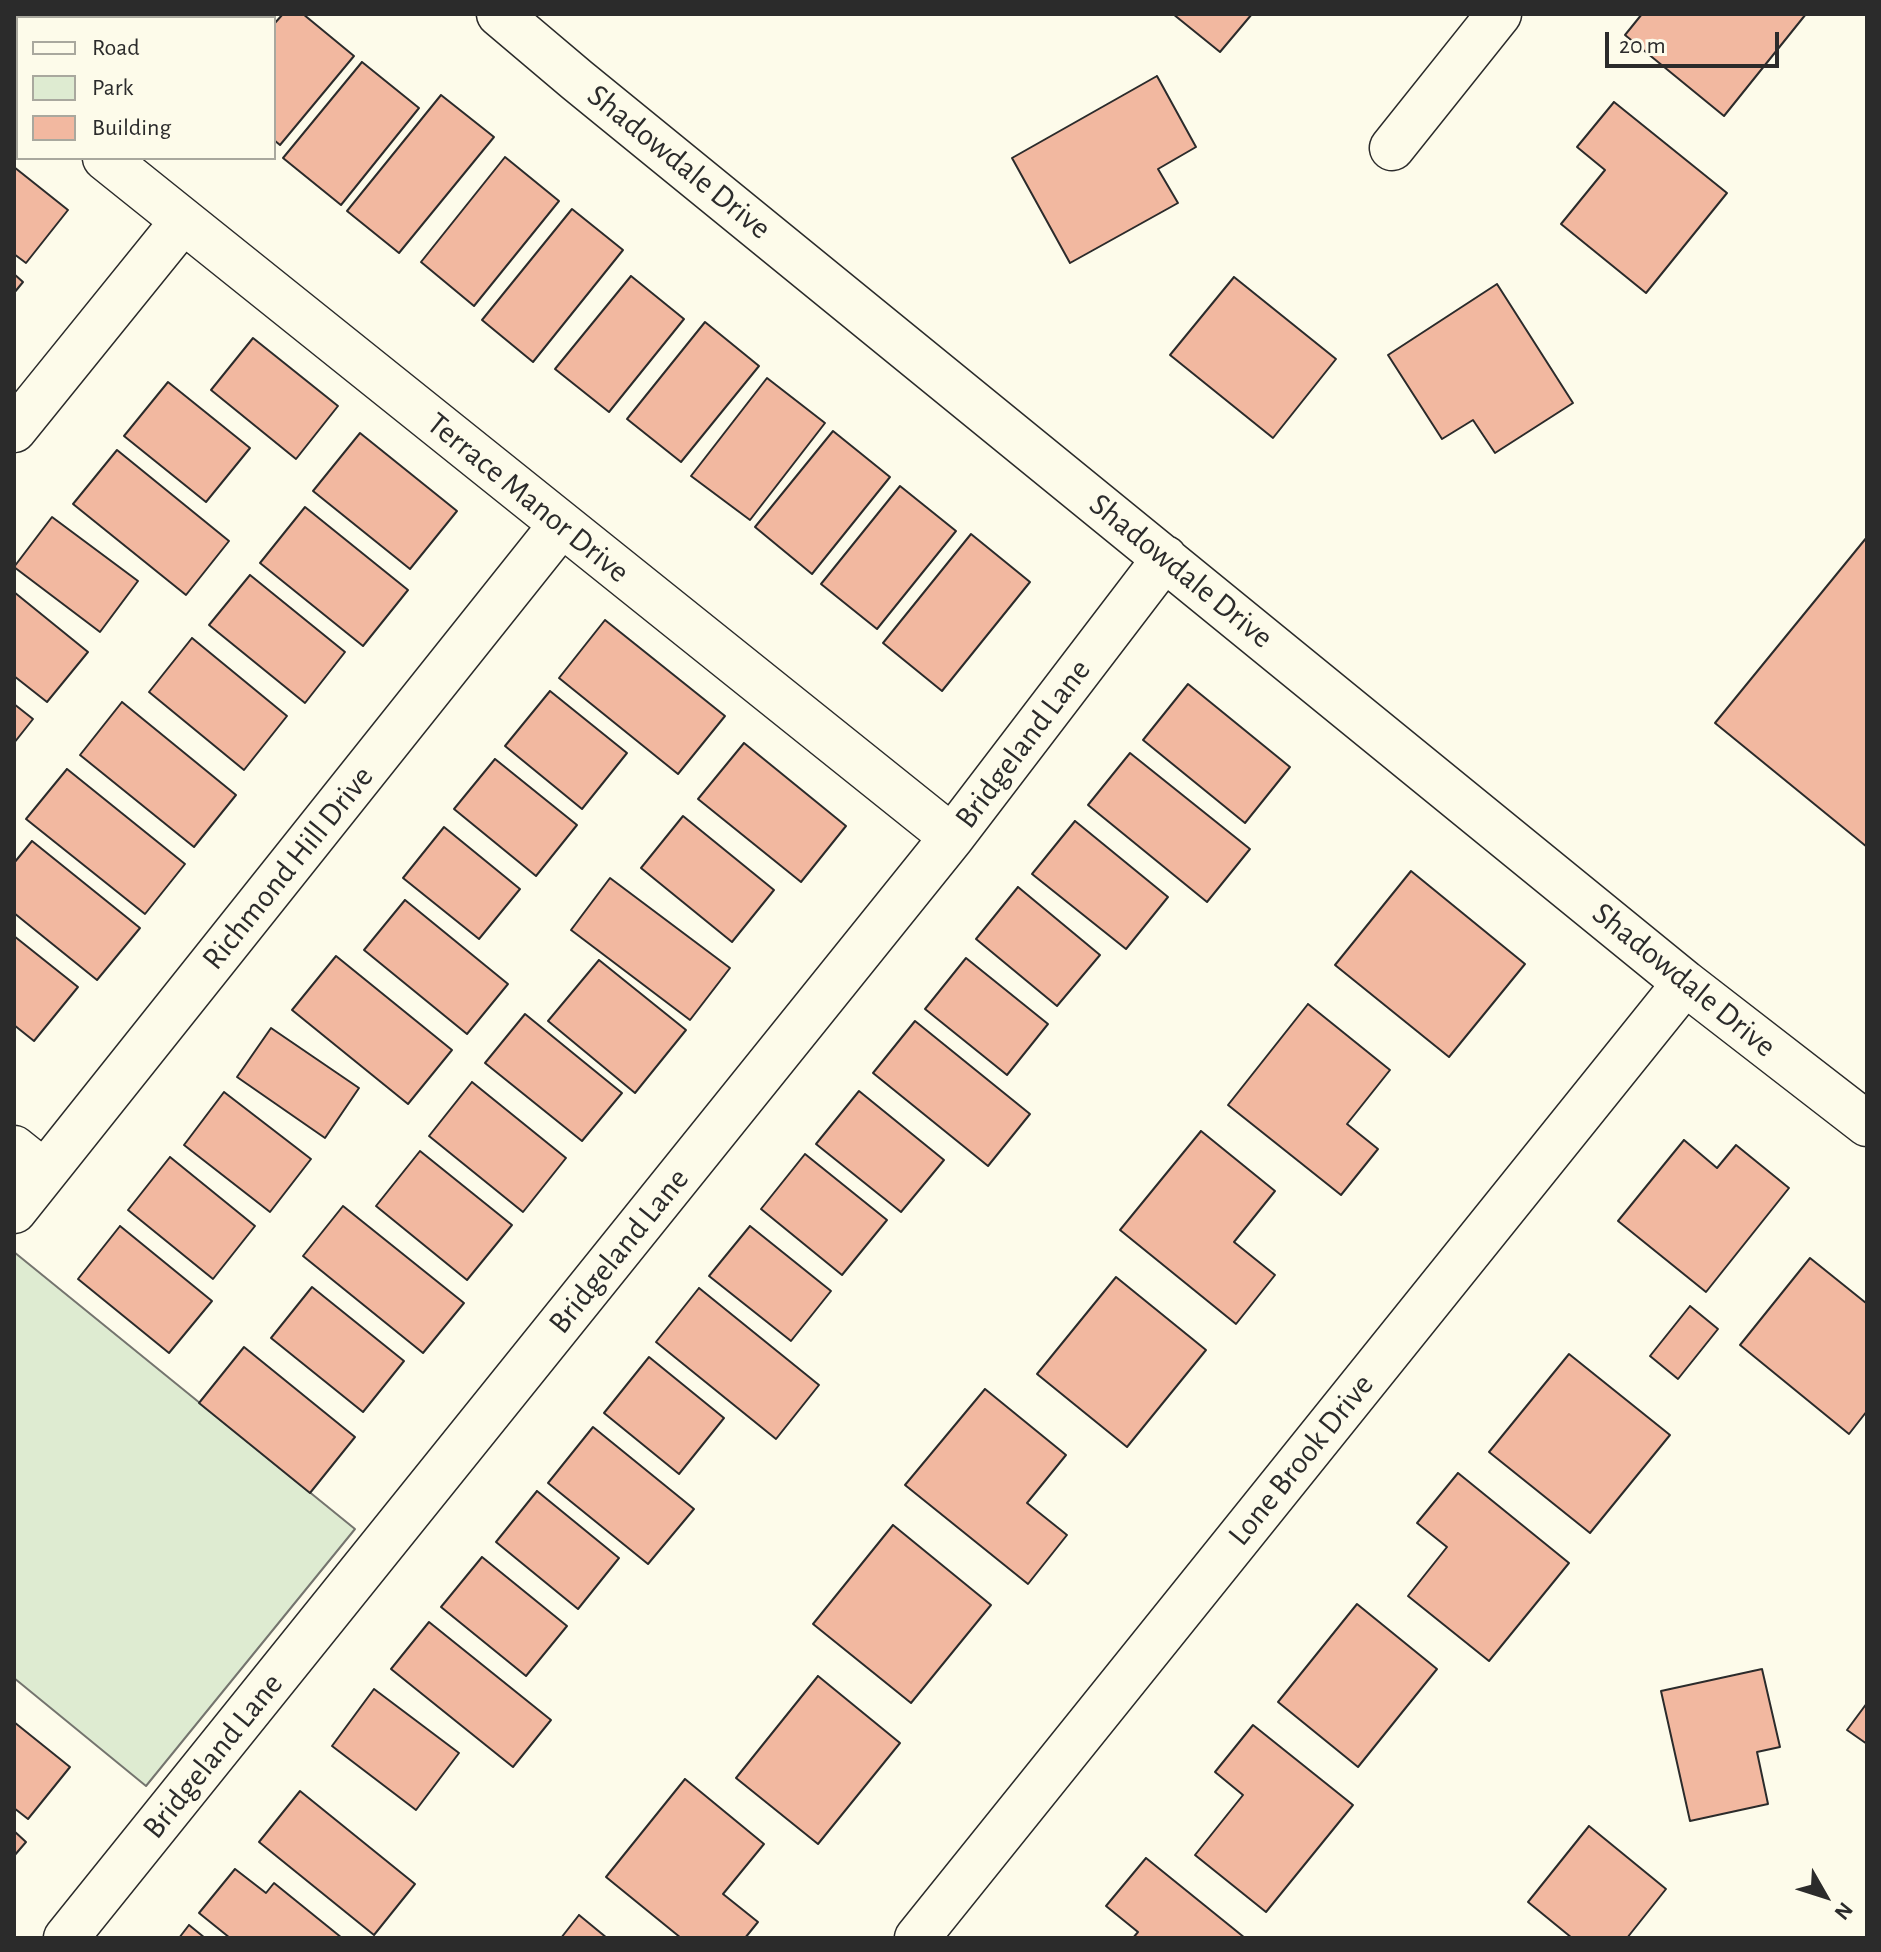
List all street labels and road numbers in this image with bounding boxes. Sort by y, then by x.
street label: Shadowdale Drive [579,76,779,248]
street label: Terrace Manor Drive [419,405,637,591]
street label: Shadowdale Drive [1081,485,1281,657]
street label: Bridgeland Lane [947,652,1099,836]
street label: Richmond Hill Drive [194,758,382,978]
street label: Shadowdale Drive [1584,894,1784,1066]
street label: Bridgeland Lane [541,1161,697,1341]
street label: Lone Brook Drive [1220,1366,1382,1554]
street label: Bridgeland Lane [135,1666,291,1846]

